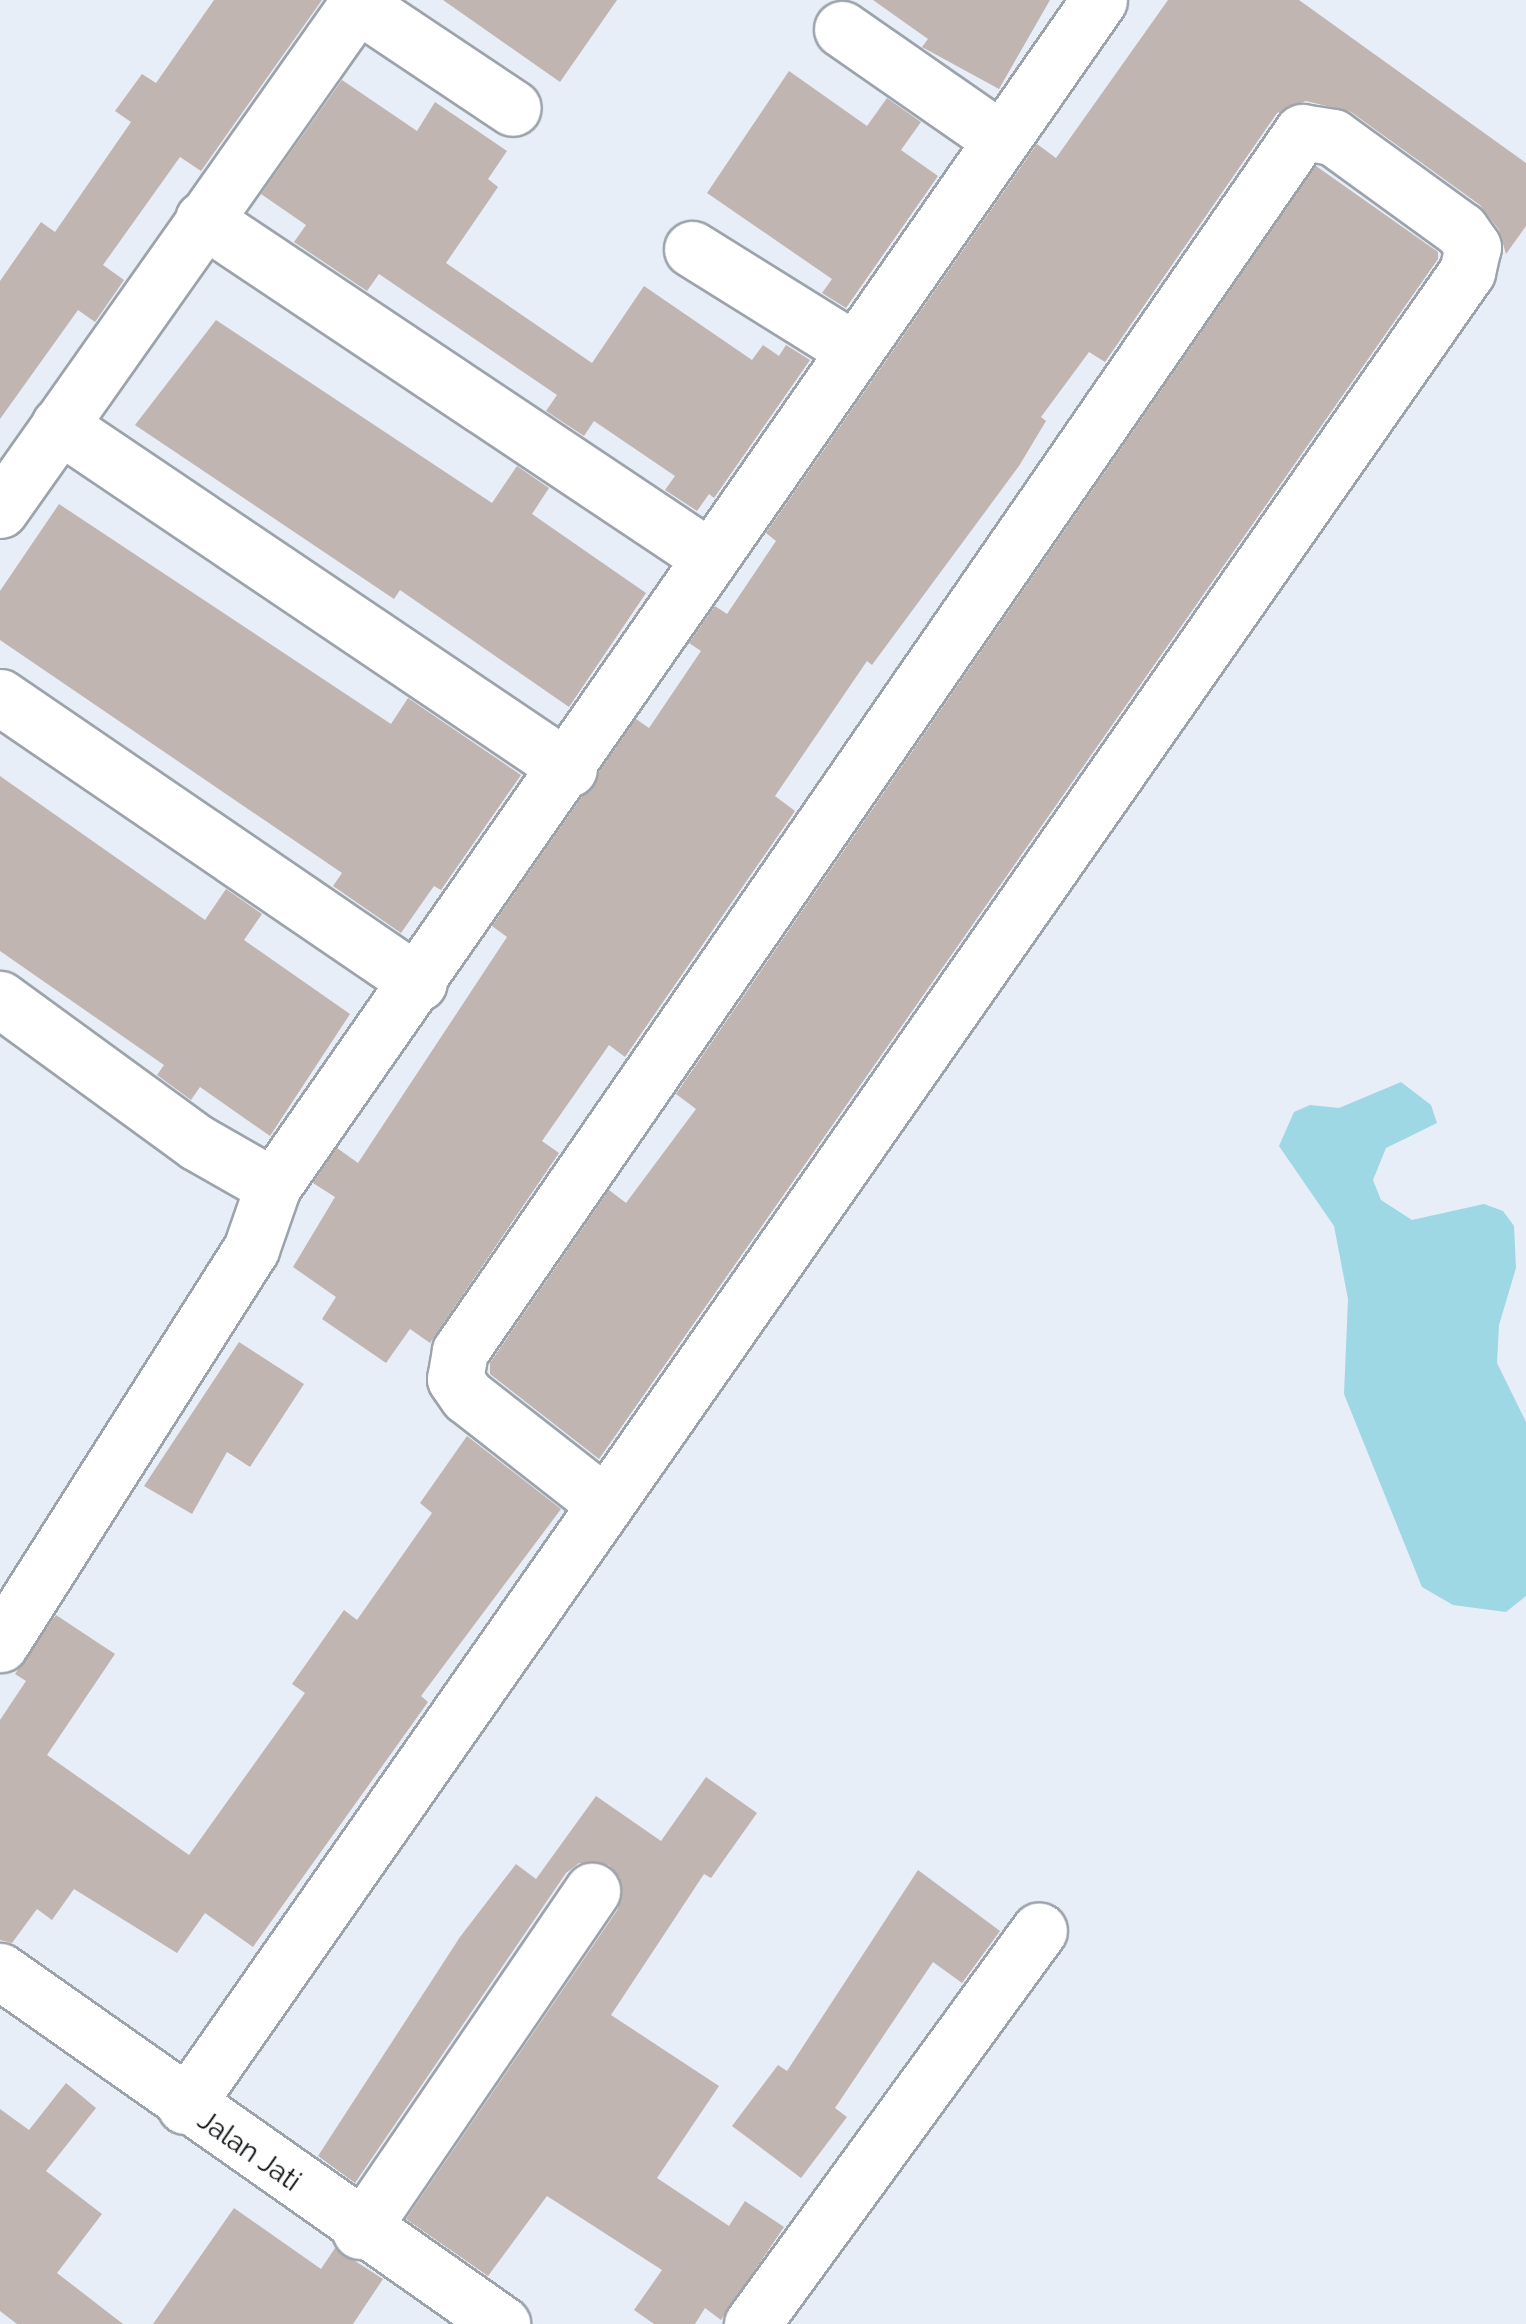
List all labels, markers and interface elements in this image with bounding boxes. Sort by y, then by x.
street label: Jalan Jati [191,2103,307,2199]

